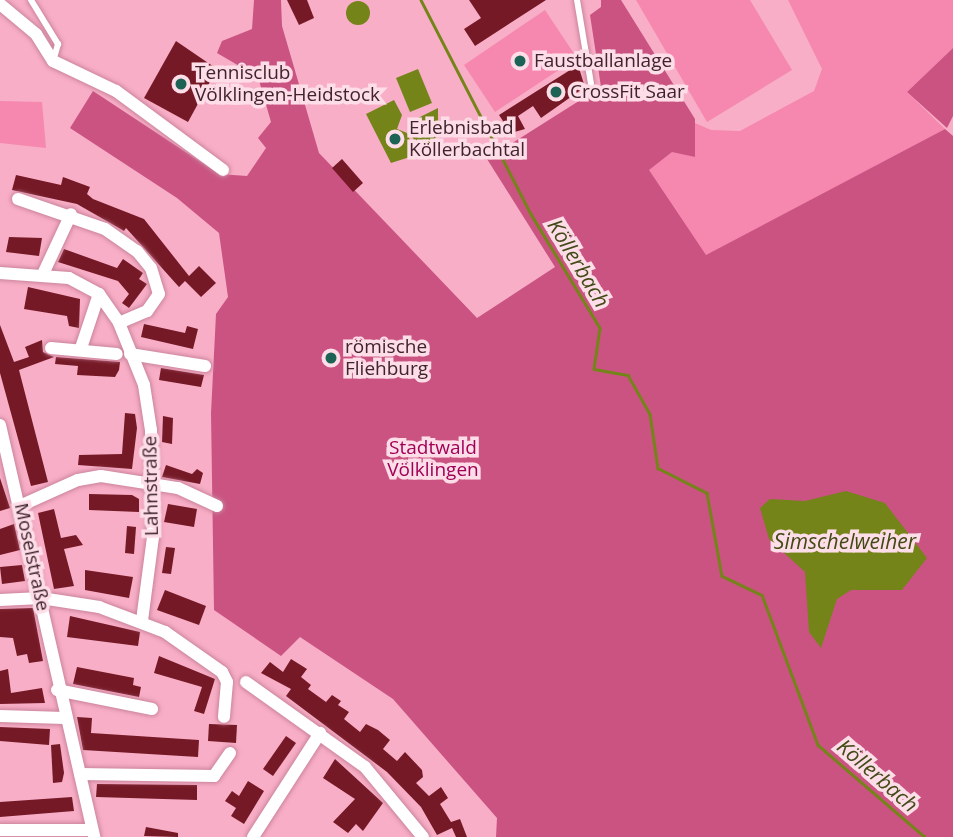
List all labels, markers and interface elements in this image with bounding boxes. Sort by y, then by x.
place label: Faustballanlage [534,50,672,72]
marker: Faustballanlage [512,53,528,69]
place label: Tennisclub Völklingen-Heidstock [195,62,380,106]
marker: Tennisclub Völklingen-Heidstock [173,76,189,92]
place label: CrossFit Saar [570,81,685,103]
marker: CrossFit Saar [548,84,564,100]
place label: Erlebnisbad Köllerbachtal [409,117,525,161]
marker: Erlebnisbad Köllerbachtal [387,131,403,147]
water label: Köllerbach [543,214,615,312]
place label: römische Fliehburg [345,336,428,380]
marker: römische Fliehburg [323,350,339,366]
street label: Lahnstraße [139,436,163,536]
park label: Stadtwald Völklingen [387,437,479,481]
street label: Moselstraße [9,501,55,613]
water label: Simschelweiher [774,528,916,554]
water label: Köllerbach [833,733,923,817]

